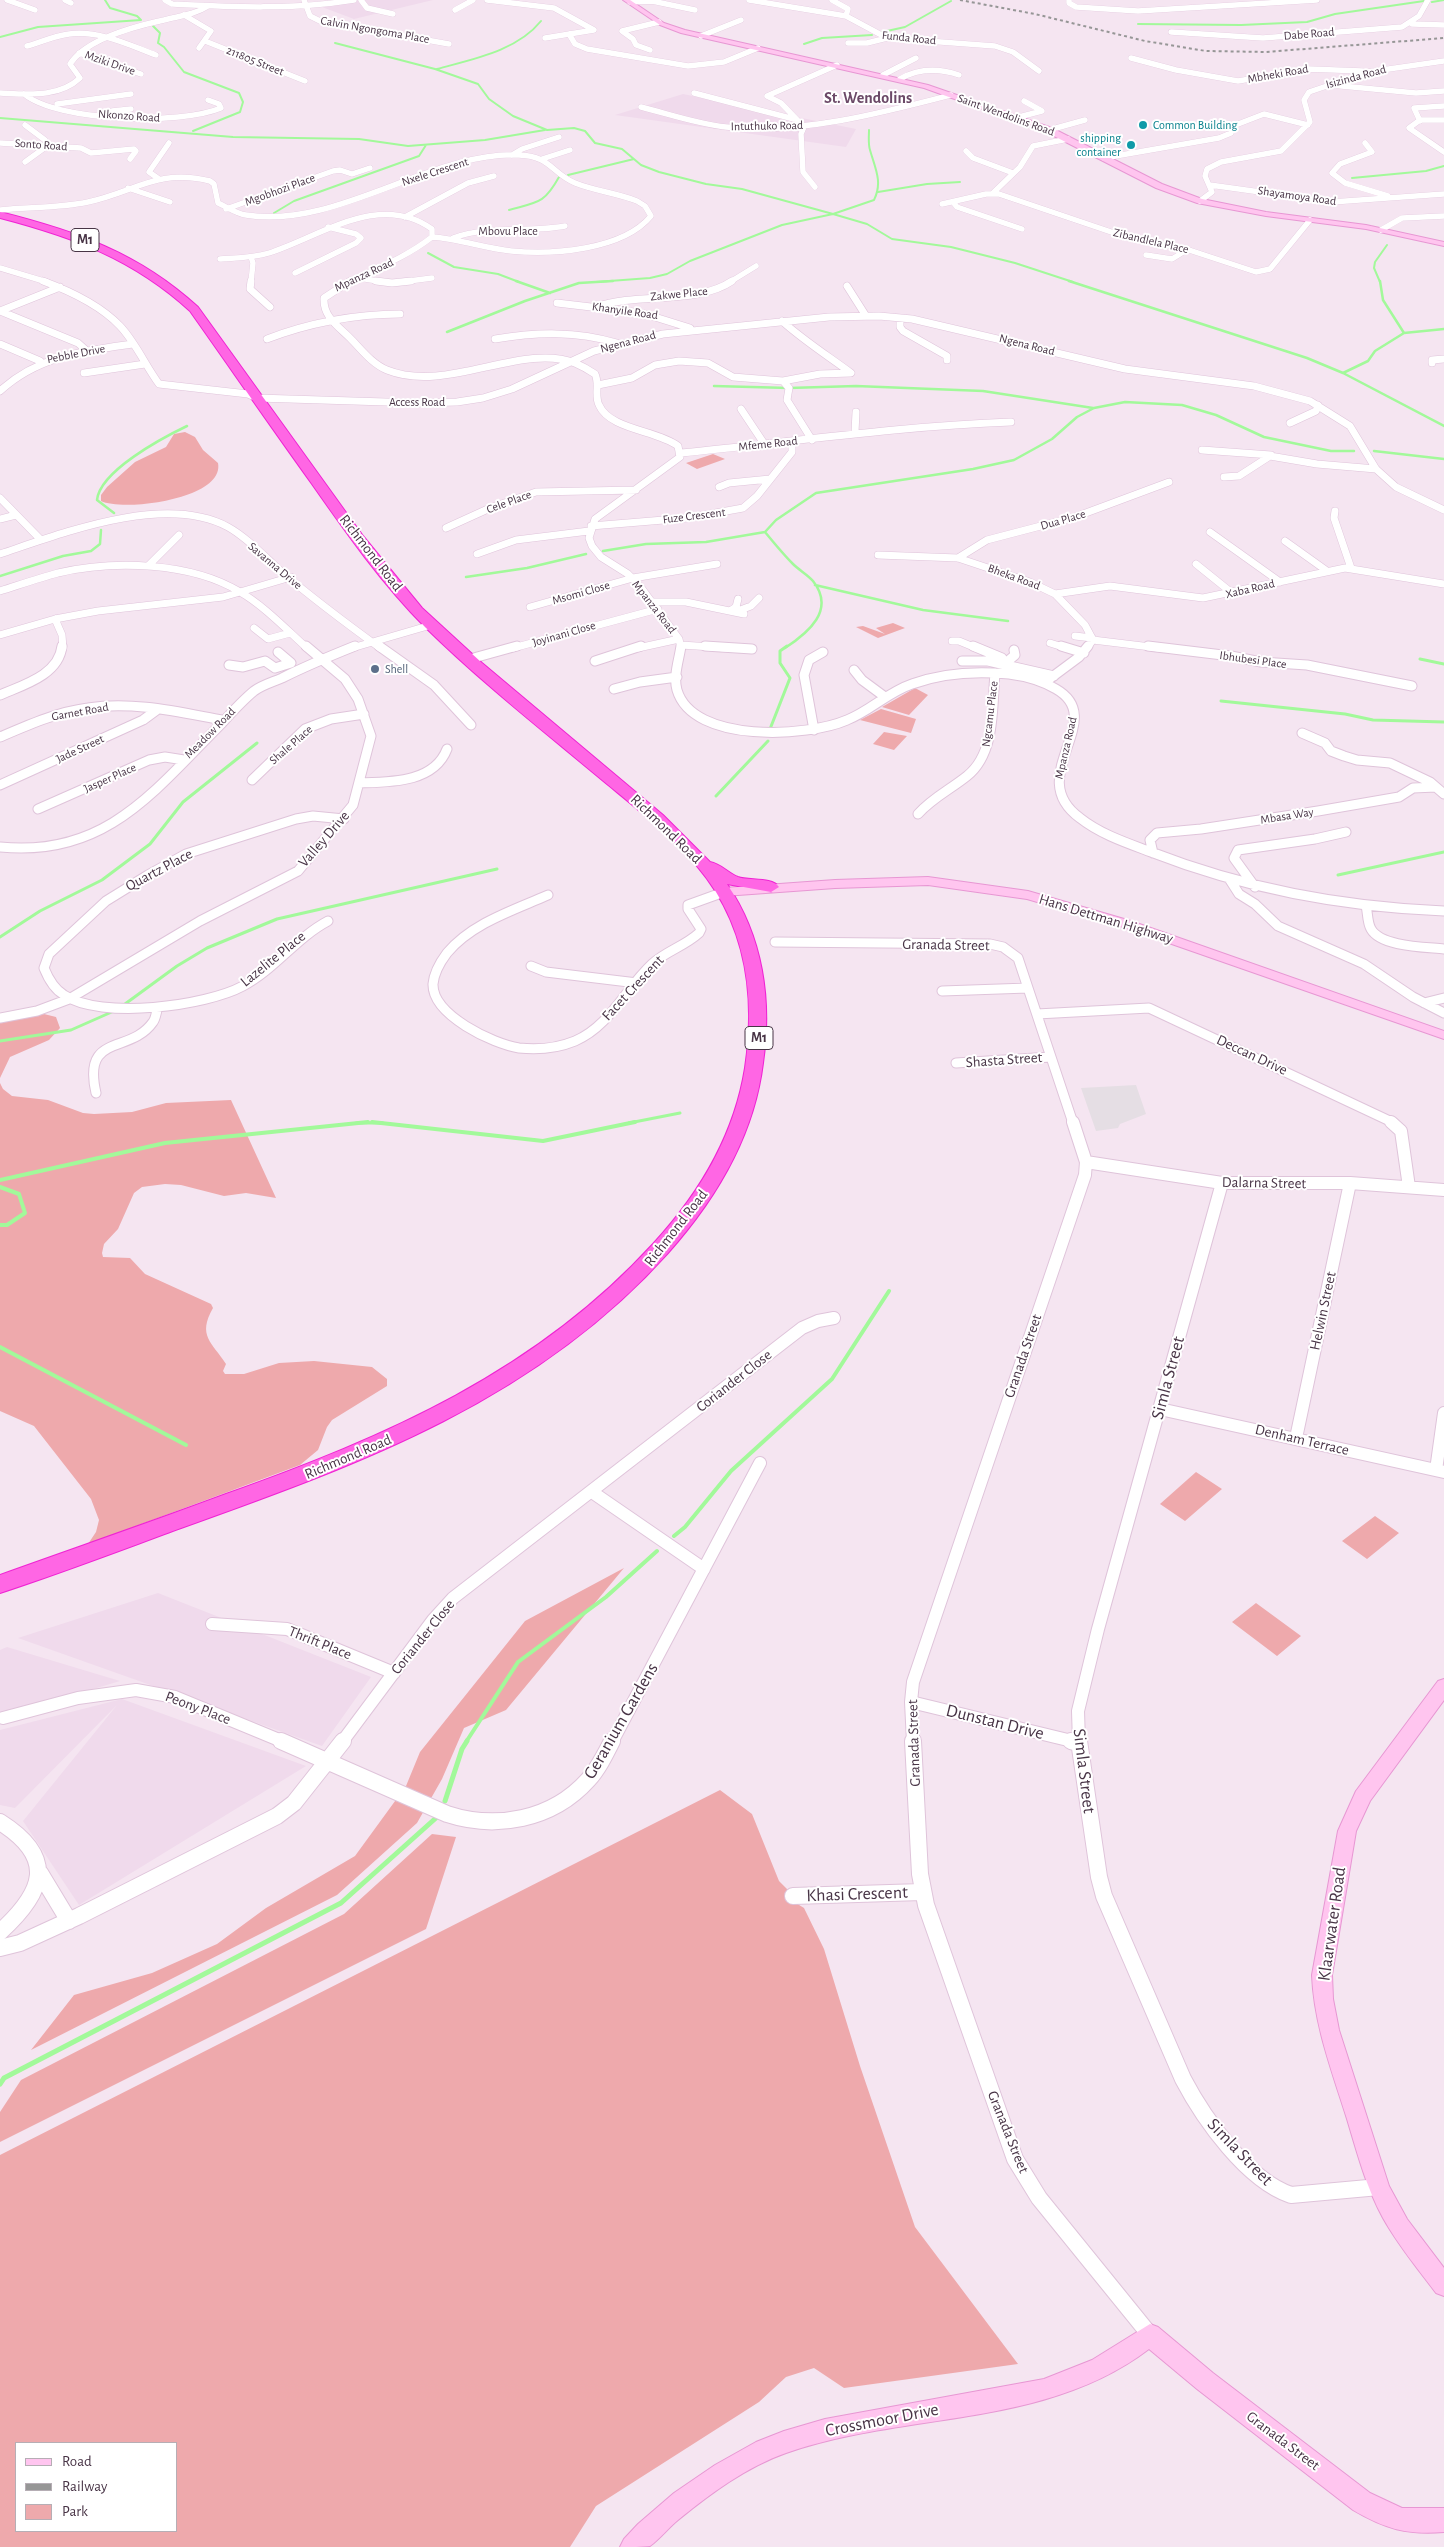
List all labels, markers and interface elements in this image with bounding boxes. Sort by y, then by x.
street label: Calvin Ngongoma Place [319,13,431,47]
street label: Dabe Road [1283,25,1335,43]
street label: Funda Road [881,28,937,48]
street label: 211805 Street [224,43,286,79]
street label: Mziki Drive [83,48,137,78]
street label: Mbheki Road [1246,62,1310,86]
street label: Isizinda Road [1324,62,1388,92]
district label: St. Wendolins [824,88,912,108]
street label: Saint Wendolins Road [956,91,1056,139]
street label: Nkonzo Road [98,107,160,125]
street label: Intuthuko Road [731,118,803,134]
place label: Common Building [1153,118,1237,132]
marker: Common Building [1137,119,1149,131]
place label: shipping container [1077,131,1121,159]
street label: Sonto Road [14,136,68,154]
marker: shipping container [1125,139,1137,151]
street label: Nxele Crescent [400,154,470,190]
street label: Mgobhozi Place [243,171,317,209]
street label: Shayamoya Road [1257,183,1337,209]
street label: Mbovu Place [478,224,538,238]
street label: Zibandlela Place [1112,225,1190,257]
road number: M1 [71,228,99,252]
street label: Mpanza Road [332,255,396,295]
street label: Zakwe Place [650,284,708,304]
street label: Khanyile Road [591,299,659,323]
street label: Ngena Road [599,328,657,356]
street label: Ngena Road [998,331,1056,359]
street label: Pebble Drive [46,341,106,367]
street label: Access Road [389,395,445,409]
street label: Mfeme Road [738,434,798,454]
street label: Cele Place [485,487,533,517]
street label: Fuze Crescent [662,505,726,527]
street label: Dua Place [1039,507,1087,533]
street label: Richmond Road [335,511,407,595]
street label: Savanna Drive [245,539,305,593]
street label: Bheka Road [986,561,1042,593]
street label: Xaba Road [1224,576,1276,602]
street label: Msomi Close [551,578,611,608]
street label: Mpanza Road [629,578,679,636]
street label: Joyinani Close [531,618,597,650]
street label: Ibhubesi Place [1219,648,1287,672]
place label: Shell [385,662,408,676]
marker: Shell [369,663,381,675]
street label: Ngcamu Place [979,680,1001,748]
street label: Garnet Road [50,700,110,724]
street label: Meadow Road [182,705,238,761]
street label: Mpanza Road [1052,715,1080,781]
street label: Shale Place [266,722,316,768]
street label: Jade Street [54,732,106,766]
street label: Jasper Place [82,760,138,796]
street label: Richmond Road [627,790,705,868]
street label: Mbasa Way [1259,805,1315,827]
street label: Valley Drive [295,807,353,871]
street label: Quartz Place [122,845,196,895]
street label: Hans Dettman Highway [1037,890,1175,948]
street label: Lazelite Place [237,927,309,991]
street label: Granada Street [902,935,990,955]
street label: Facet Crescent [598,952,668,1024]
road number: M1 [745,1026,773,1050]
street label: Deccan Drive [1214,1031,1290,1079]
street label: Shasta Street [965,1048,1043,1072]
street label: Dalarna Street [1222,1173,1306,1193]
street label: Richmond Road [640,1186,712,1270]
street label: Helwin Street [1306,1270,1340,1352]
street label: Granada Street [1000,1312,1046,1400]
street label: Simla Street [1147,1334,1189,1422]
street label: Coriander Close [693,1346,775,1416]
street label: Denham Terrace [1253,1420,1351,1460]
street label: Richmond Road [302,1431,394,1483]
street label: Coriander Close [387,1596,459,1678]
street label: Thrift Place [286,1622,354,1664]
street label: Geranium Gardens [579,1659,663,1783]
street label: Peony Place [163,1687,233,1729]
street label: Granada Street [903,1699,925,1787]
street label: Dunstan Drive [944,1699,1046,1745]
street label: Simla Street [1068,1727,1100,1815]
street label: Klaarwater Road [1313,1865,1351,1983]
street label: Khasi Crescent [806,1881,908,1907]
street label: Granada Street [983,2088,1033,2176]
street label: Simla Street [1203,2114,1277,2190]
street label: Crossmoor Drive [823,2398,941,2442]
street label: Granada Street [1243,2408,1323,2474]
legend [15,2442,178,2532]
text: Road [62,2454,92,2469]
text: Railway [62,2479,107,2494]
text: Park [62,2504,88,2519]

